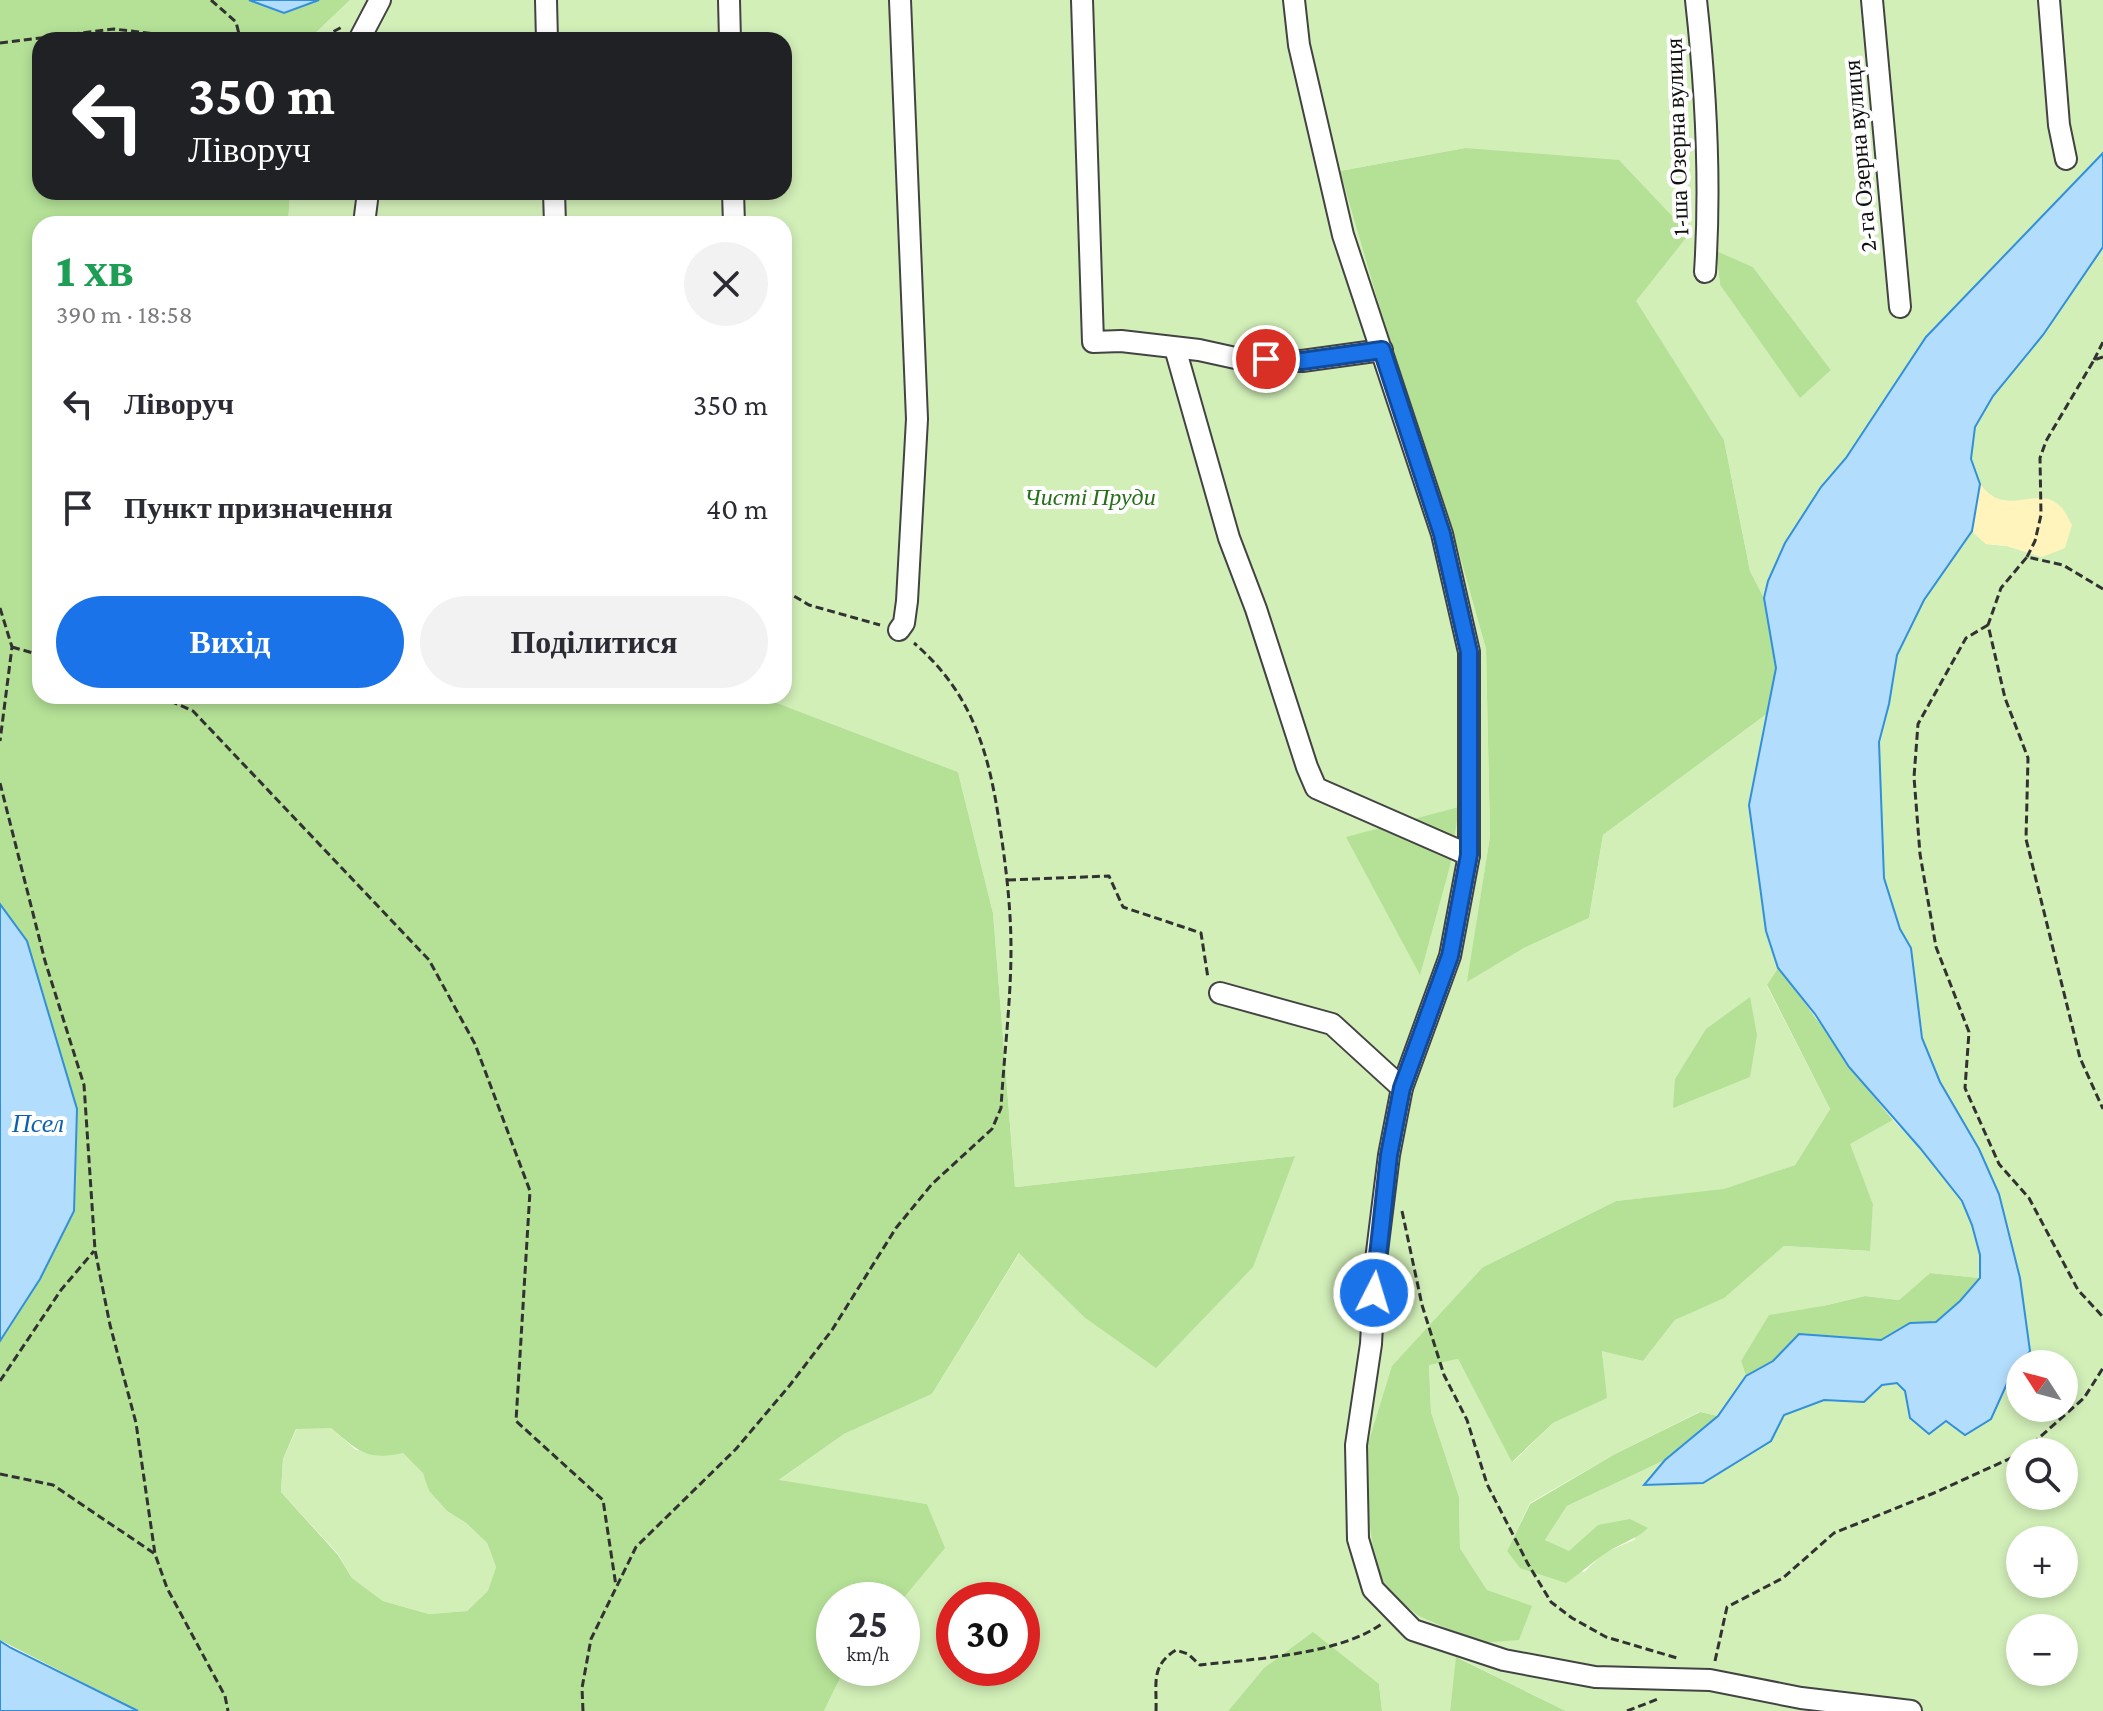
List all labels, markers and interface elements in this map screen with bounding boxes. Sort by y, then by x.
street label: 1-ша Озерна вулиця [1660,38,1693,236]
street label: 2-га Озерна вулиця [1838,59,1881,253]
icon: left [56,64,160,168]
text: 350 m [188,64,335,126]
text: Ліворуч [188,130,311,170]
button: close [684,242,768,326]
text: 1 хв [56,243,134,296]
text: 390 m · 18:58 [56,300,193,329]
pin [1232,325,1300,393]
icon: arrive [1244,337,1288,381]
icon: left [56,382,100,426]
text: Ліворуч [124,387,234,420]
text: 350 m [693,388,768,421]
park label: Чисті Пруди [1024,483,1156,510]
icon: arrive [56,486,100,530]
text: Пункт призначення [124,491,393,524]
text: 40 m [706,492,768,525]
button: Вихід [56,596,404,688]
button: Поділитися [420,596,768,688]
water label: Псел [11,1109,64,1138]
position arrow [1332,1251,1416,1335]
north arrow [2006,1350,2078,1422]
map controls [2006,1350,2078,1686]
button: search [2006,1438,2078,1510]
button: + [2006,1526,2078,1598]
speed limit sign: 30 [936,1582,1040,1686]
text: 25 [848,1601,888,1646]
button: − [2006,1614,2078,1686]
text: km/h [846,1643,890,1665]

